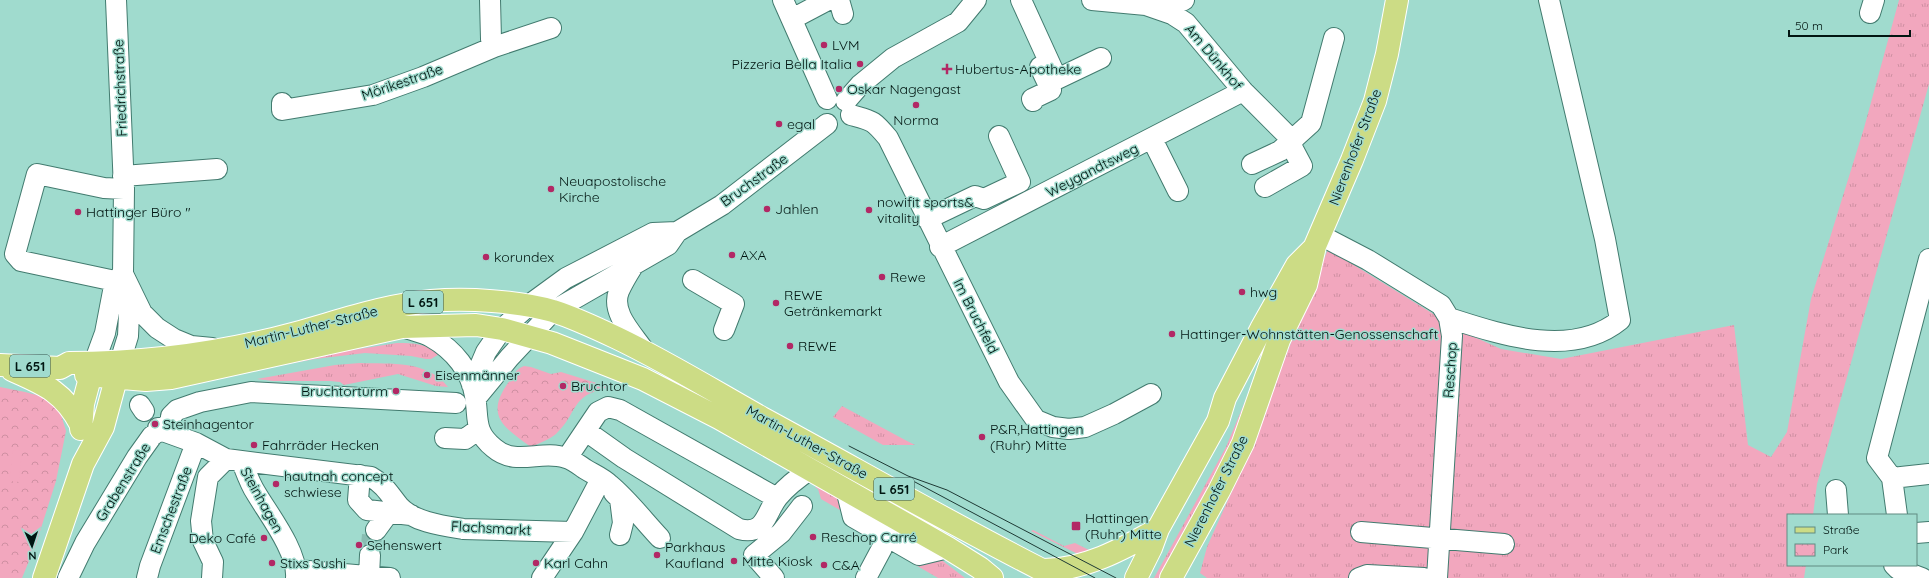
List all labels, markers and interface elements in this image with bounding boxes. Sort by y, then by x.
scale bar [1789,12,1910,38]
text: 50 m [1795,18,1823,33]
street label: Am Dünkhof [1181,20,1247,94]
place label: LVM [832,36,860,54]
street label: Friedrichstraße [109,39,131,137]
marker: LVM [819,40,829,50]
place label: Pizzeria Bella Italia [732,55,852,73]
marker: Pizzeria Bella Italia [855,59,865,69]
street label: Mörikestraße [359,60,445,104]
place label: Hubertus-Apotheke [955,60,1081,78]
marker: Hubertus-Apotheke [942,64,952,74]
place label: Oskar Nagengast [847,80,961,98]
marker: Oskar Nagengast [834,84,844,94]
street label: Nierenhofer Straße [1325,86,1385,208]
marker: Norma [911,100,921,110]
place label: Norma [893,111,939,129]
place label: egal [787,115,815,133]
marker: egal [774,119,784,129]
street label: Weygandtsweg [1043,139,1141,201]
street label: Bruchstraße [717,149,791,211]
place label: Neuapostolische Kirche [559,172,666,206]
marker: Neuapostolische Kirche [546,184,556,194]
place label: nowifit sports& vitality [877,193,974,227]
place label: Jahlen [775,200,819,218]
place label: Hattinger Büro " [86,203,191,221]
marker: Jahlen [762,204,772,214]
marker: nowifit sports& vitality [864,205,874,215]
marker: Hattinger Büro " [73,207,83,217]
place label: AXA [740,246,767,264]
place label: korundex [494,248,554,266]
marker: AXA [727,250,737,260]
marker: korundex [481,252,491,262]
place label: Rewe [890,268,926,286]
marker: Rewe [877,272,887,282]
street label: Im Bruchfeld [949,275,1003,357]
place label: hwg [1250,283,1277,301]
place label: REWE Getränkemarkt [784,286,882,320]
marker: hwg [1237,287,1247,297]
road number: L 651 [403,291,443,313]
marker: REWE Getränkemarkt [771,298,781,308]
street label: Martin-Luther-Straße [243,302,379,352]
place label: Hattinger-Wohnstätten-Genossenschaft [1180,325,1439,343]
marker: Hattinger-Wohnstätten-Genossenschaft [1167,329,1177,339]
place label: REWE [798,337,837,355]
marker: REWE [785,341,795,351]
street label: Reschop [1439,341,1461,399]
road number: L 651 [10,355,50,377]
place label: Eisenmänner [435,366,520,384]
marker: Eisenmänner [422,370,432,380]
place label: Bruchtor [571,377,628,395]
marker: Bruchtor [558,381,568,391]
place label: Bruchtorturm [301,382,388,400]
marker: Bruchtorturm [391,386,401,396]
street label: Martin-Luther-Straße [743,401,871,483]
place label: Steinhagentor [163,415,255,433]
marker: Steinhagentor [150,419,160,429]
place label: P&R,Hattingen (Ruhr) Mitte [990,420,1084,454]
marker: P&R,Hattingen (Ruhr) Mitte [977,432,987,442]
street label: Nierenhofer Straße [1180,432,1252,550]
place label: Fahrräder Hecken [262,436,379,454]
street label: Grabenstraße [92,439,154,525]
marker: Fahrräder Hecken [249,440,259,450]
street label: Emschestraße [146,464,196,556]
street label: Steinhagen [237,464,287,536]
place label: hautnah concept schwiese [284,467,394,501]
road number: L 651 [874,478,914,500]
marker: hautnah concept schwiese [271,479,281,489]
place label: Hattingen (Ruhr) Mitte [1085,509,1162,543]
legend [1787,514,1917,566]
street label: Flachsmarkt [450,517,532,539]
marker: Hattingen (Ruhr) Mitte [1070,520,1082,532]
text: Straße [1823,522,1860,537]
north arrow [12,526,52,566]
place label: Reschop Carré [821,528,917,546]
place label: Deko Café [188,529,256,547]
marker: Reschop Carré [808,532,818,542]
marker: Deko Café [259,533,269,543]
place label: Sehenswert [367,536,442,554]
place label: Parkhaus Kaufland [665,538,725,572]
marker: Sehenswert [354,540,364,550]
text: Park [1823,542,1848,557]
text: N [28,549,37,563]
marker: Parkhaus Kaufland [652,550,662,560]
place label: Mitte Kiosk [742,552,813,570]
place label: Stixs Sushi [280,554,346,572]
place label: Karl Cahn [544,554,608,572]
marker: Mitte Kiosk [729,556,739,566]
place label: C&A [832,556,860,574]
marker: Stixs Sushi [267,558,277,568]
marker: Karl Cahn [531,558,541,568]
marker: C&A [819,560,829,570]

